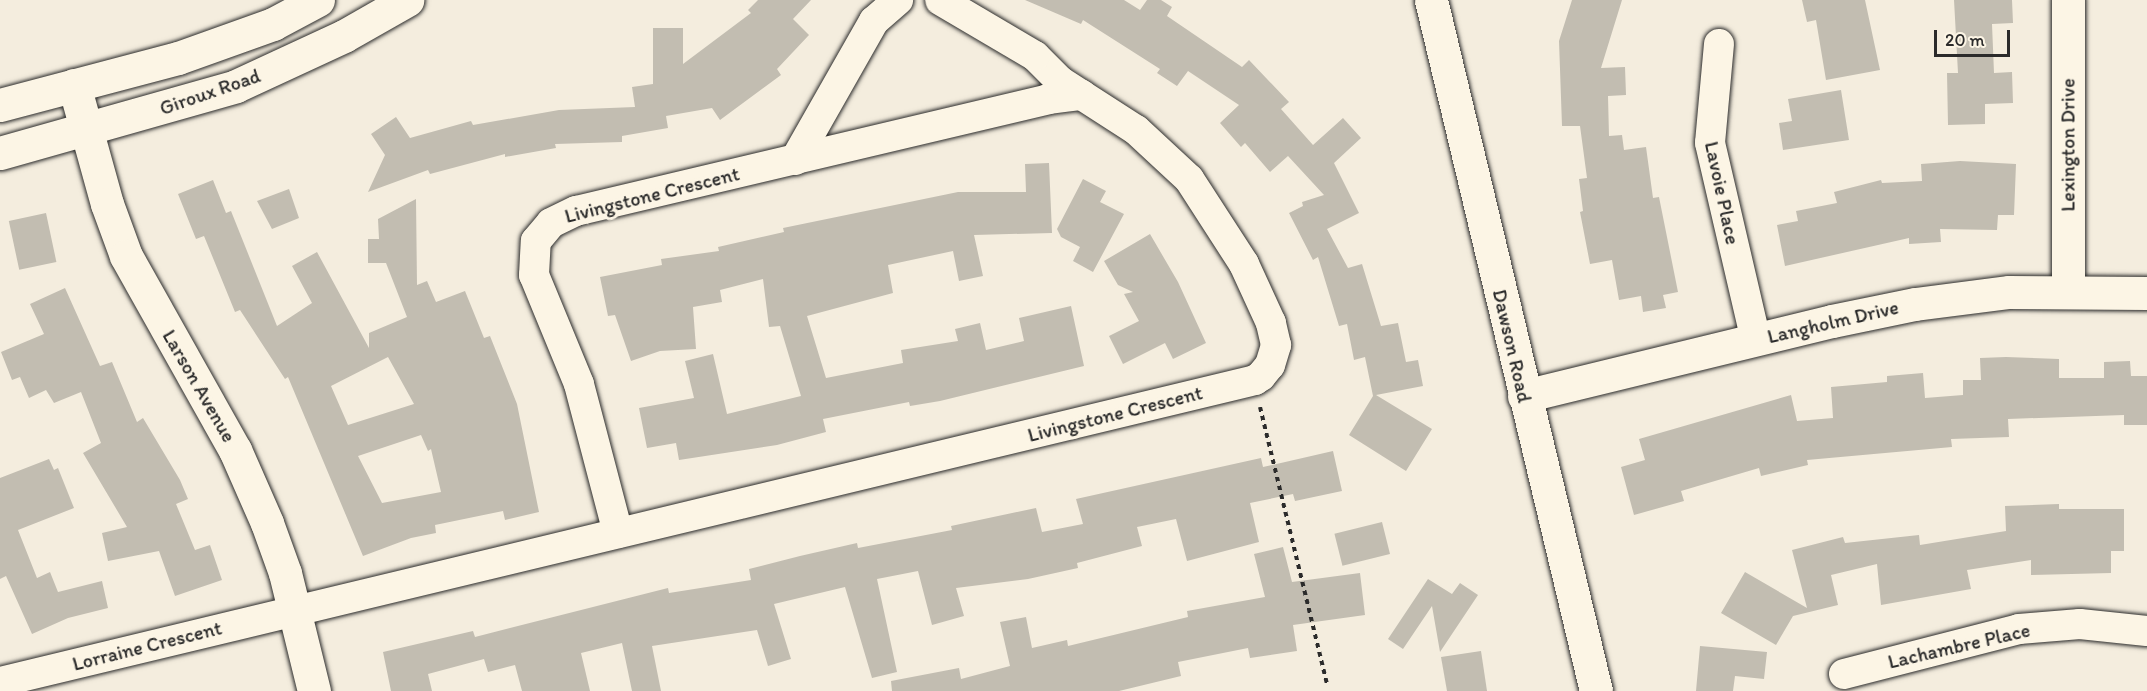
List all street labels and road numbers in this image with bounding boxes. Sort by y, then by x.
street label: Giroux Road [156,64,264,120]
street label: Lexington Drive [2056,78,2080,212]
street label: Lavoie Place [1699,139,1745,247]
street label: Livingstone Crescent [562,162,742,228]
street label: Dawson Road [1487,287,1537,405]
street label: Langholm Drive [1765,295,1901,349]
street label: Larson Avenue [157,325,241,447]
street label: Livingstone Crescent [1025,381,1205,447]
street label: Lorraine Crescent [70,616,224,676]
street label: Lachambre Place [1886,618,2032,674]

